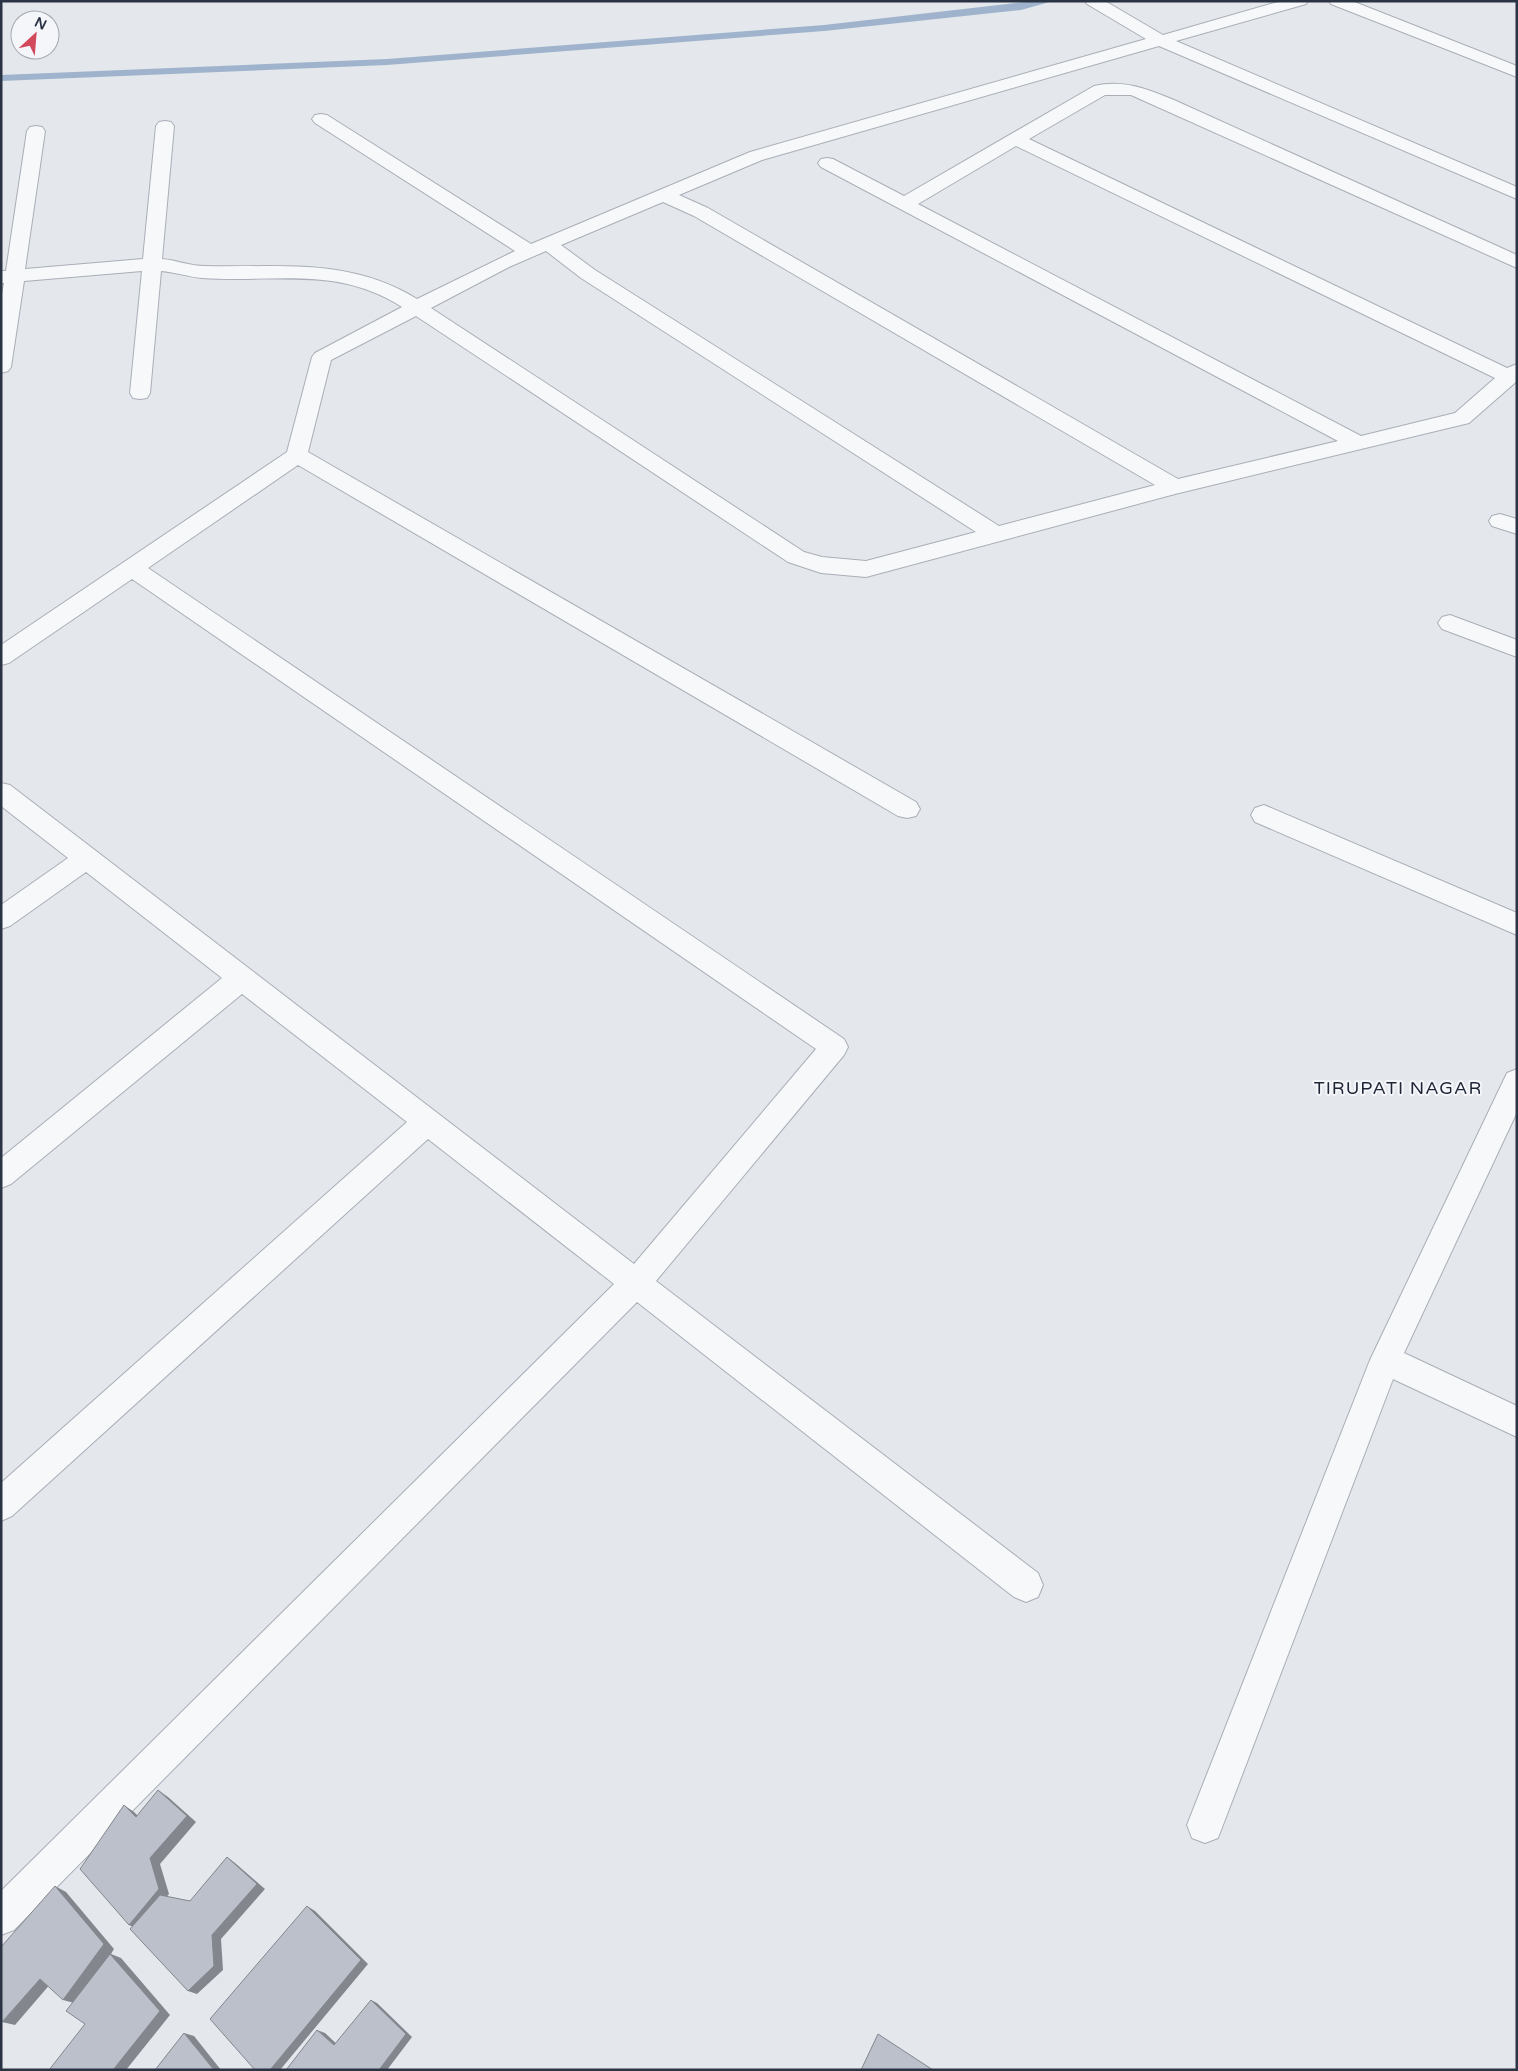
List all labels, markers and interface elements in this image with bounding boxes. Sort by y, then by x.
north arrow [10,10,60,60]
text: N [32,14,49,34]
district label: TIRUPATI NAGAR [1314,1077,1482,1099]

